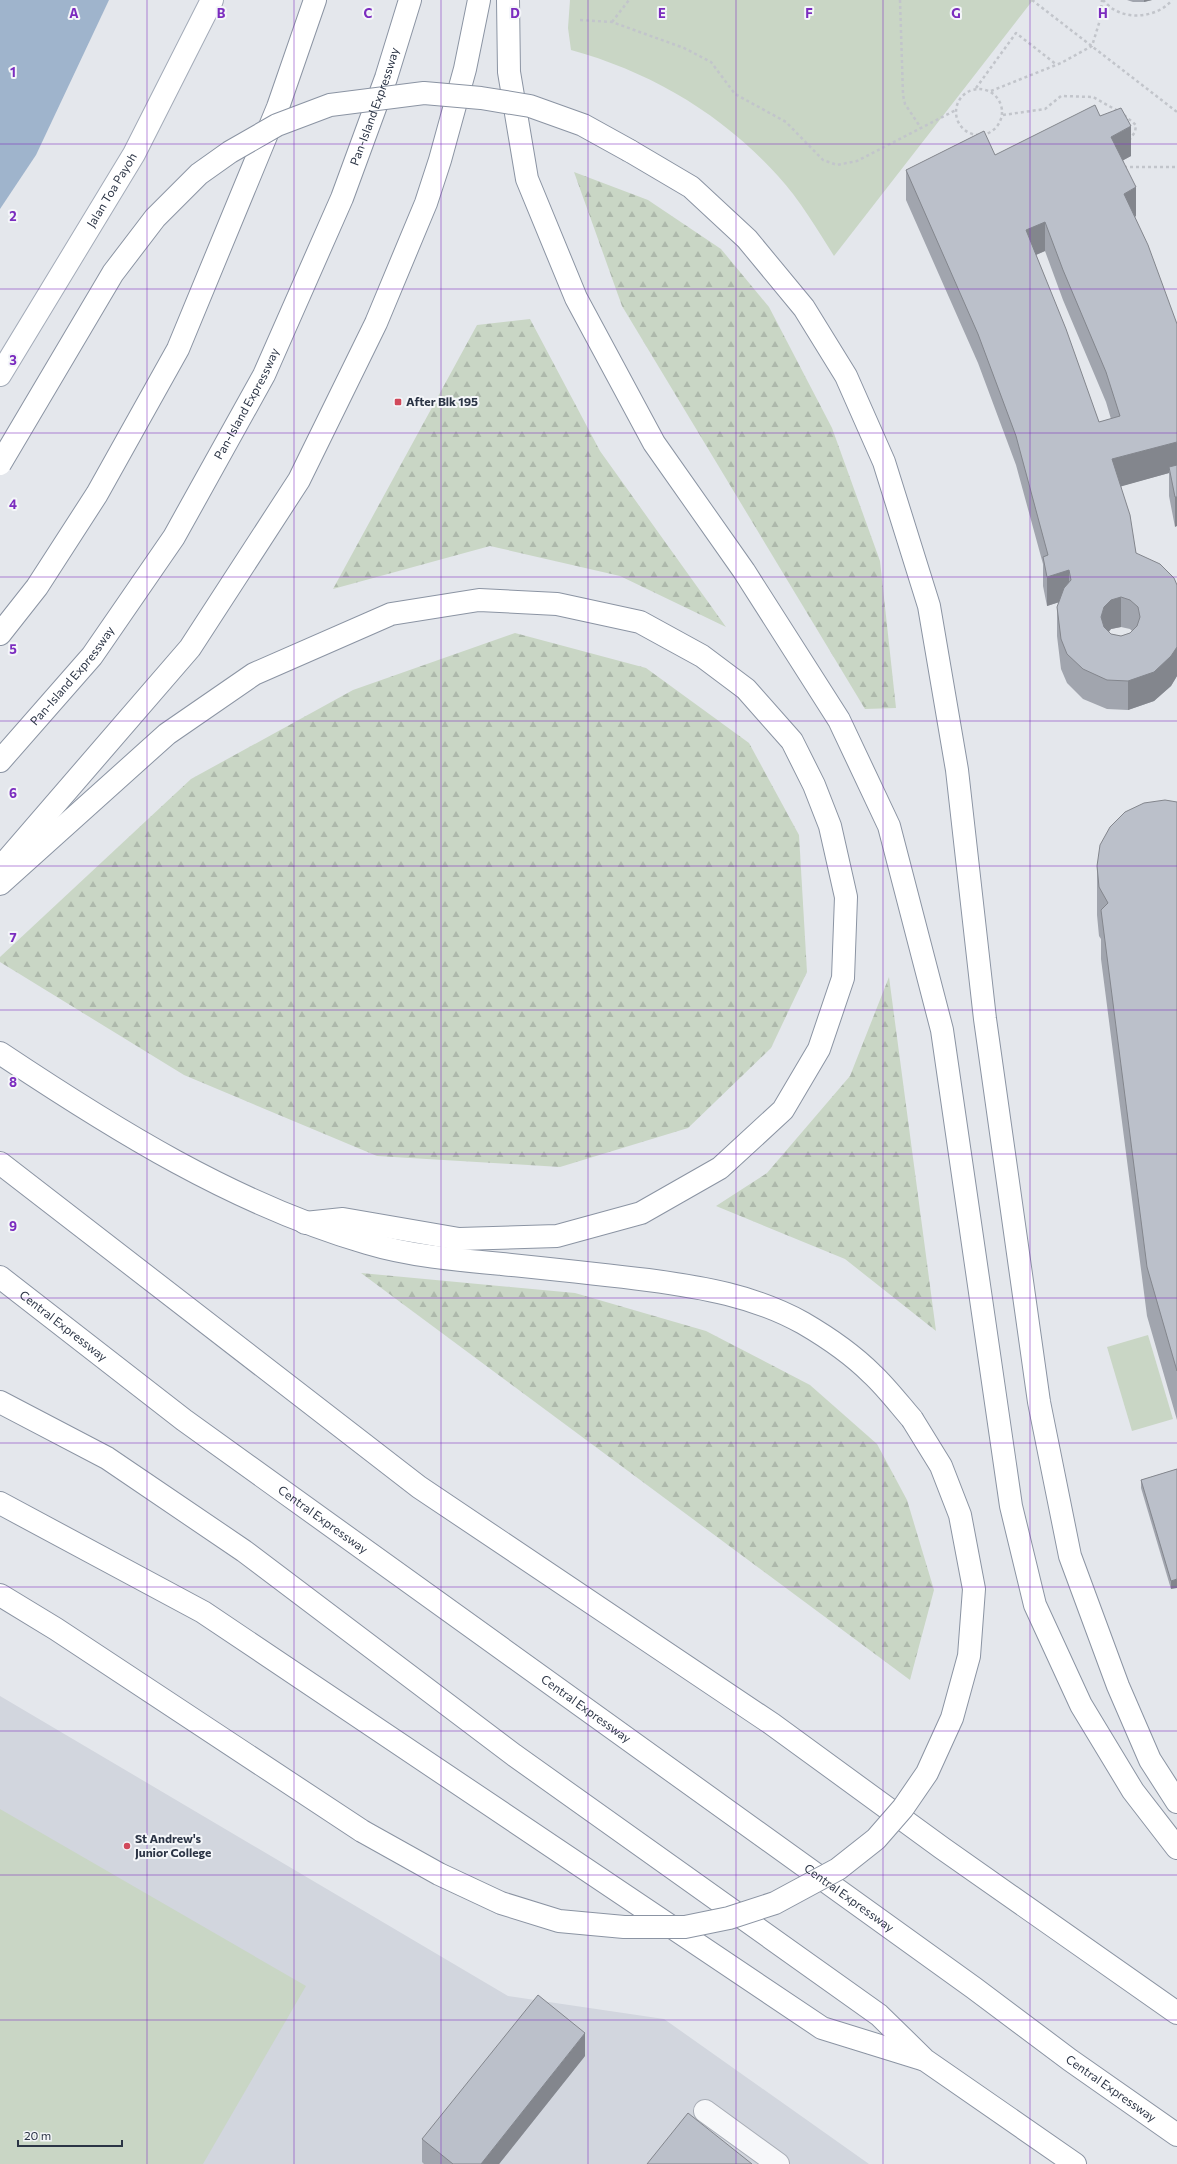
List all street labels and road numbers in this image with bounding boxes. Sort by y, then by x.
street label: Pan-Island Expressway [347,46,401,167]
street label: Jalan Toa Payoh [83,150,139,230]
street label: Pan-Island Expressway [211,345,281,461]
street label: Pan-Island Expressway [27,623,117,727]
street label: Central Expressway [17,1287,110,1364]
street label: Central Expressway [276,1482,371,1556]
street label: Central Expressway [539,1671,634,1745]
street label: Central Expressway [802,1860,897,1934]
street label: Central Expressway [1064,2051,1159,2124]

